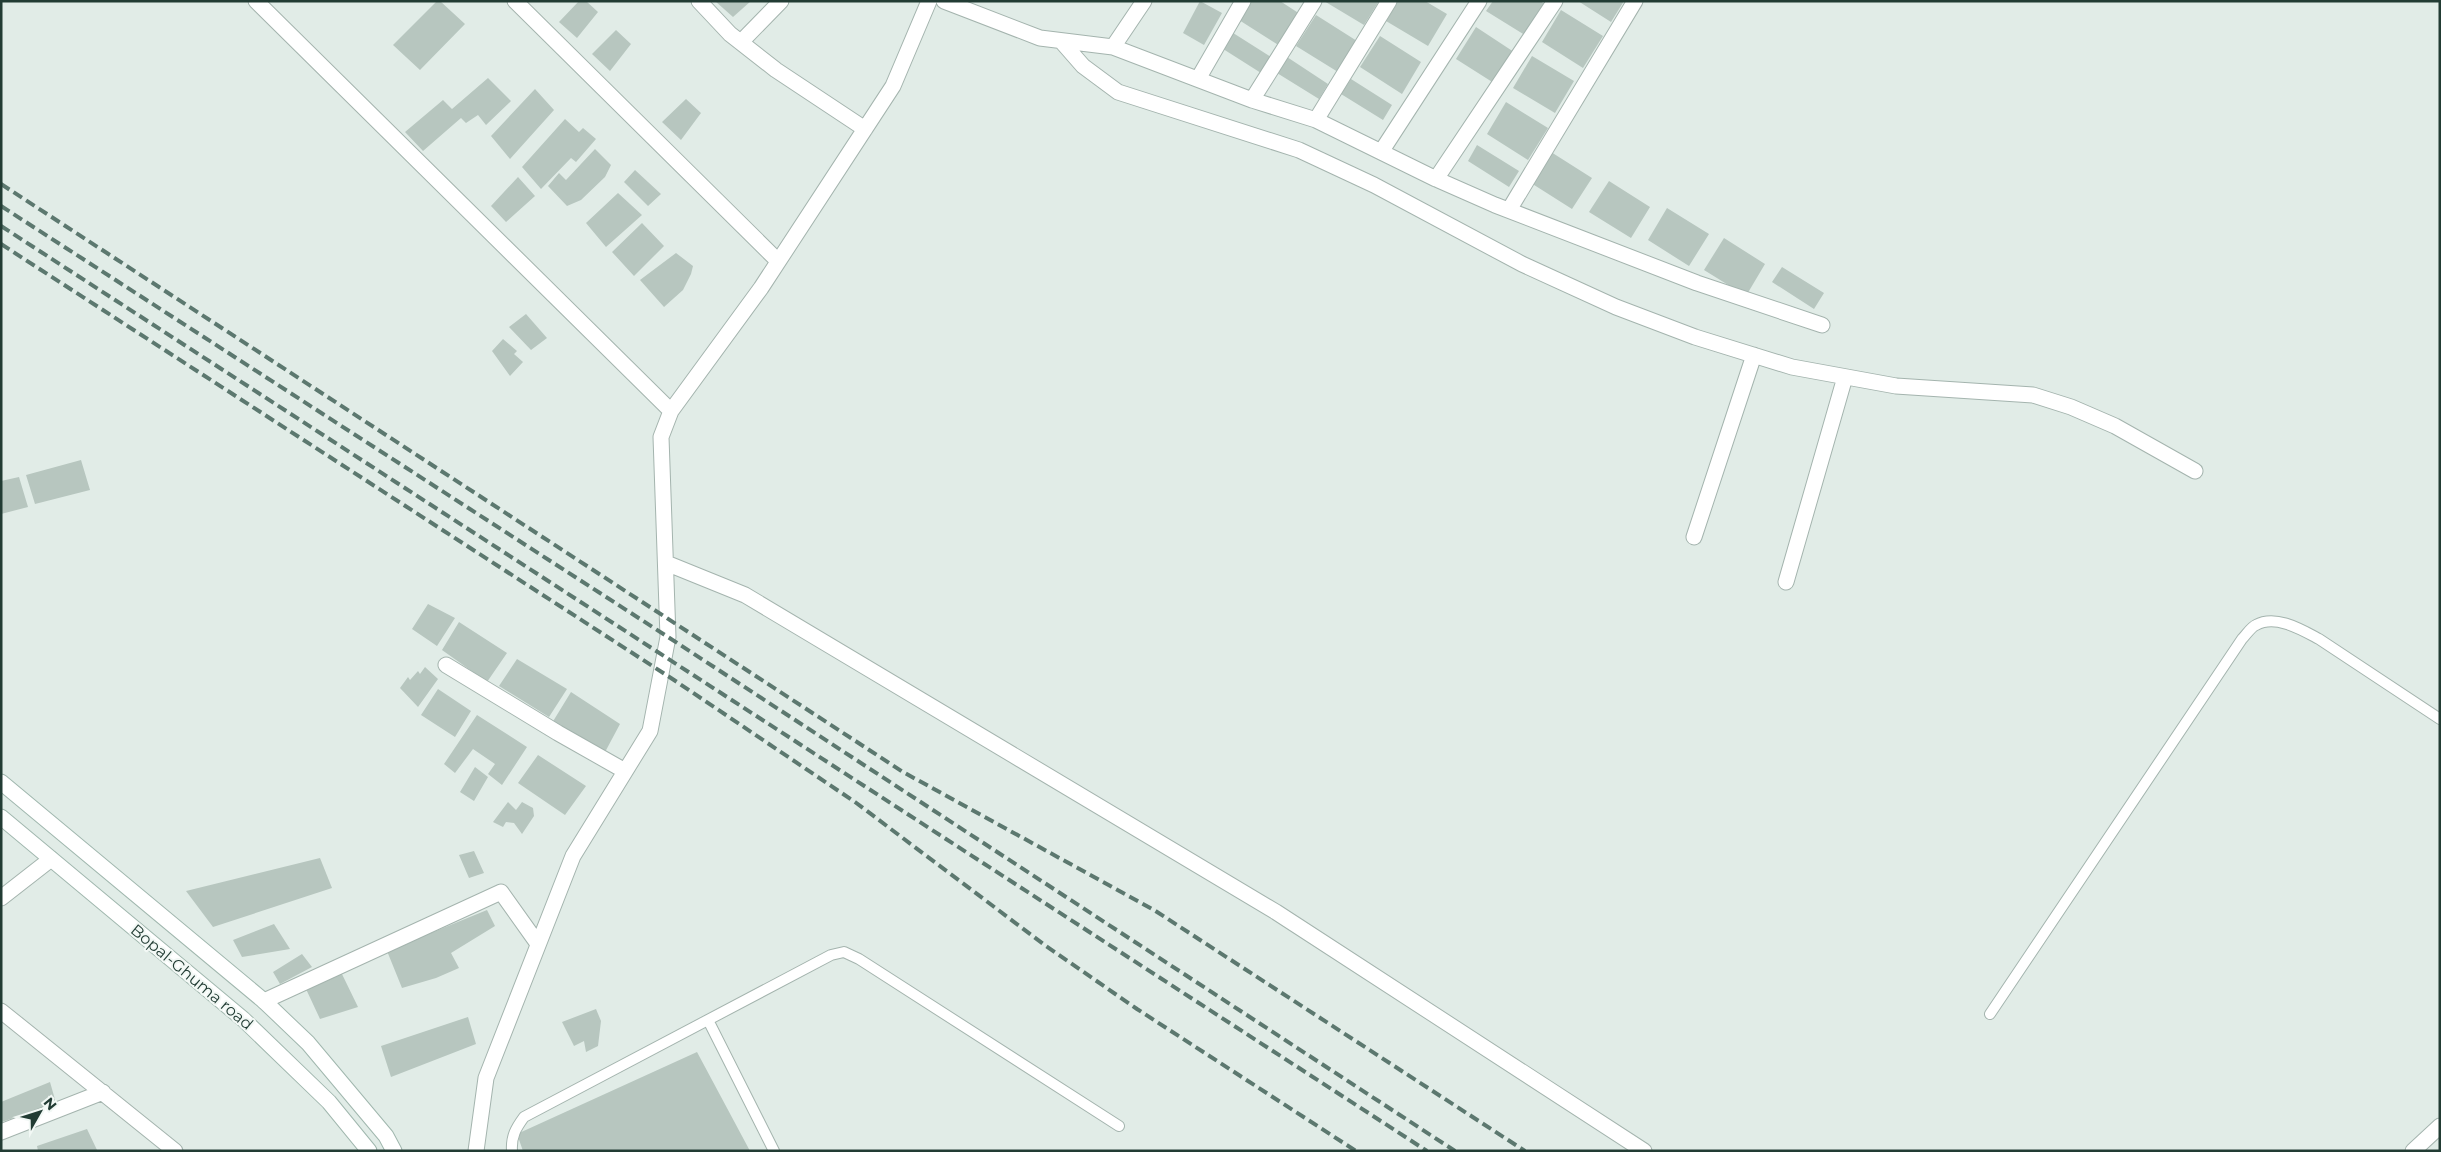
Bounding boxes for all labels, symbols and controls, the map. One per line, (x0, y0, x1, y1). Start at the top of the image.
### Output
street label: Bopal-Ghuma road (127, 920, 257, 1034)
north arrow (15, 1087, 65, 1137)
text: N (40, 1094, 61, 1114)

